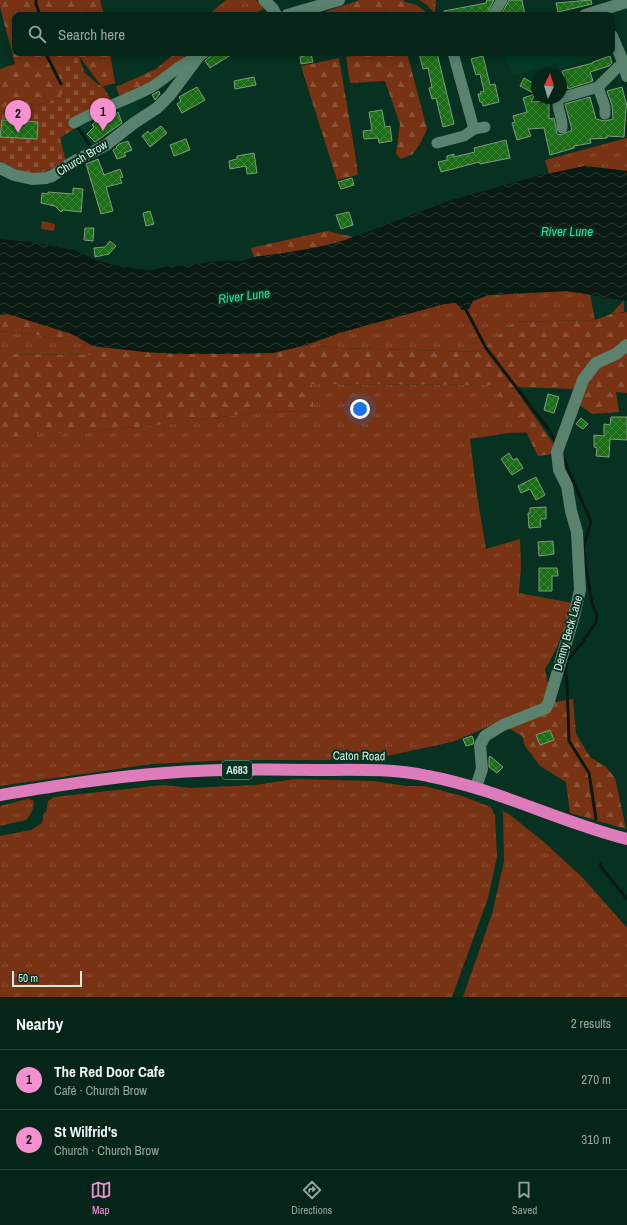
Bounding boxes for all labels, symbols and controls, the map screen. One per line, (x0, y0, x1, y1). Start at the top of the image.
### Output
search box (12, 12, 615, 56)
icon: search (26, 23, 48, 45)
text: Search here (58, 24, 125, 45)
north arrow (531, 68, 567, 104)
pin: 1 (90, 98, 116, 131)
pin: 2 (5, 100, 31, 133)
street label: Church Brow (54, 136, 111, 180)
water label: River Lune (541, 223, 593, 240)
water label: River Lune (217, 284, 271, 308)
your location (350, 399, 370, 419)
street label: Denny Beck Lane (550, 593, 586, 673)
street label: Caton Road (333, 748, 385, 764)
road number: A683 (222, 761, 252, 779)
scale bar (12, 969, 82, 988)
text: 50 m (18, 971, 38, 985)
text: Nearby (16, 1012, 63, 1035)
text: 2 results (571, 1015, 611, 1032)
text: The Red Door Cafe (54, 1061, 165, 1082)
text: 1 (26, 1071, 32, 1088)
text: 270 m (581, 1071, 611, 1088)
text: Café · Church Brow (54, 1082, 147, 1099)
text: St Wilfrid's (54, 1121, 118, 1142)
text: 2 (26, 1131, 32, 1148)
text: 310 m (581, 1131, 611, 1148)
text: Church · Church Brow (54, 1142, 159, 1159)
tab: Map (90, 1179, 112, 1217)
tab: Directions (291, 1179, 332, 1217)
tab: Saved (512, 1179, 537, 1217)

